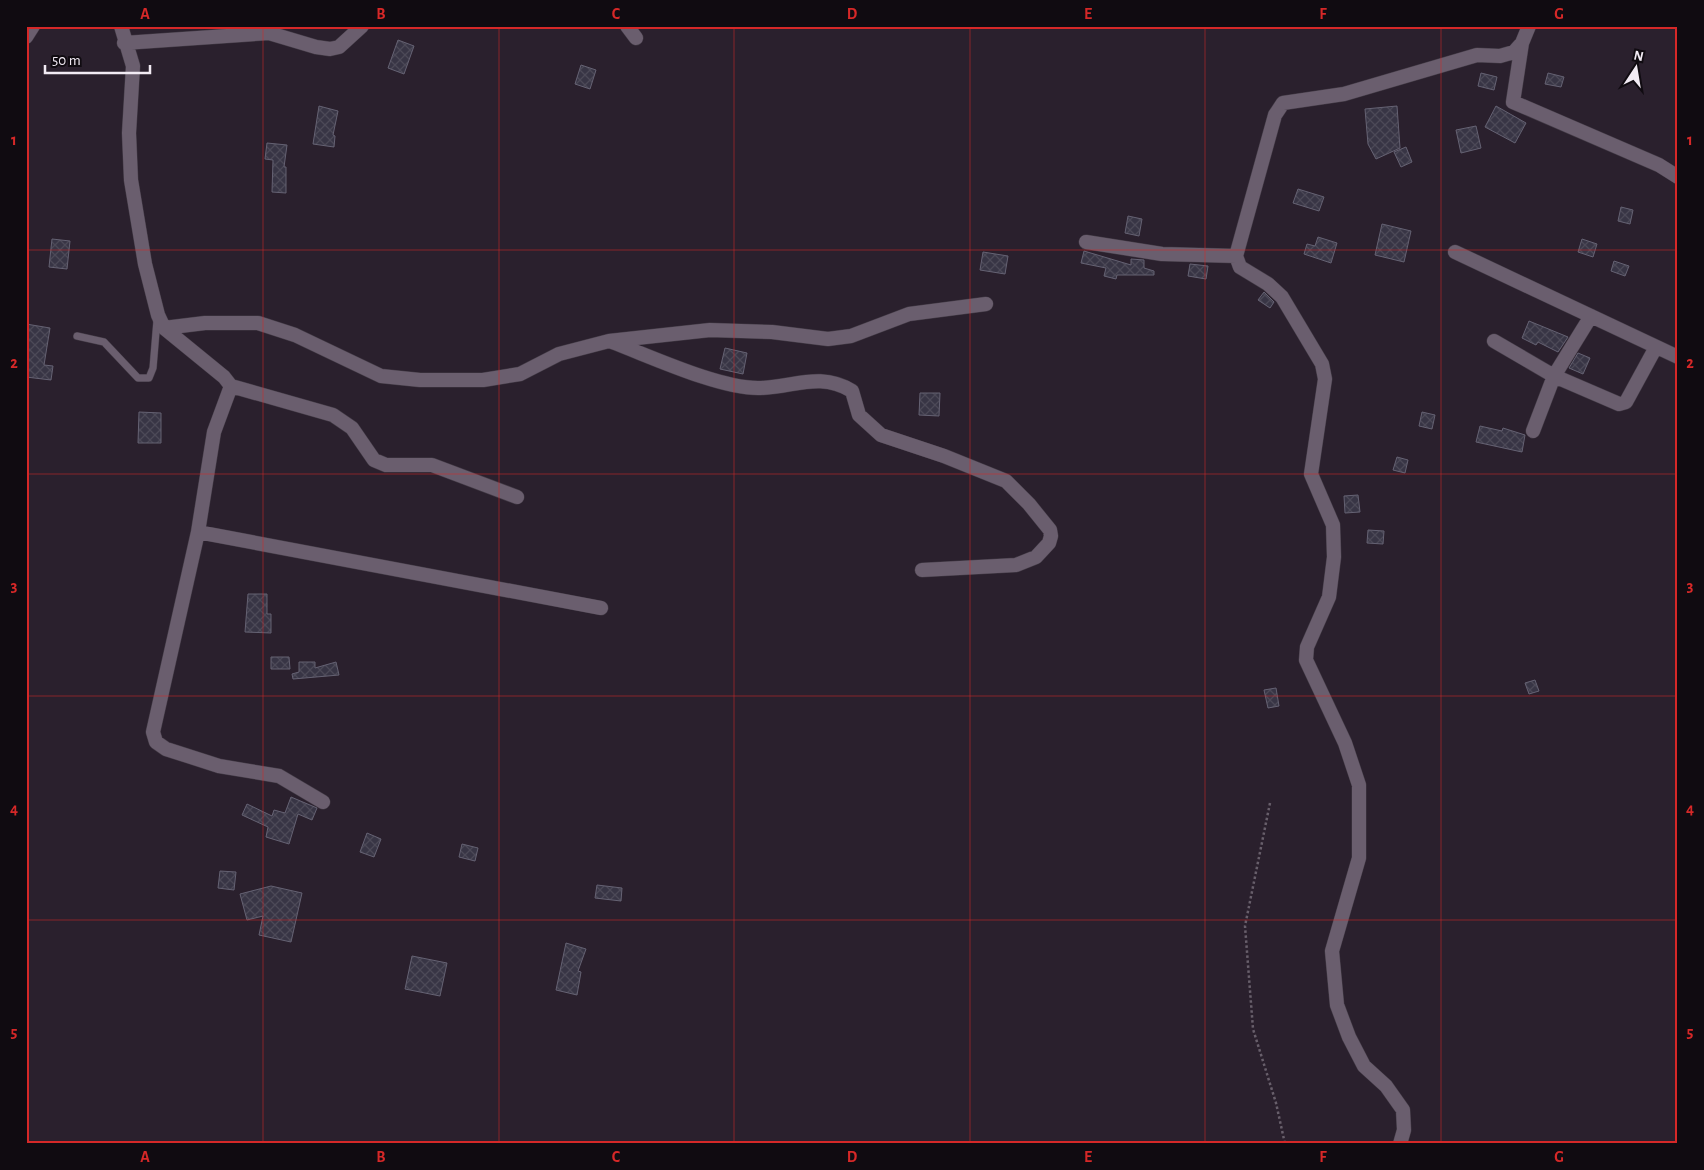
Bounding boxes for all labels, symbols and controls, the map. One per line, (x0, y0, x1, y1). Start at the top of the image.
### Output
text: A (140, 6, 150, 22)
text: B (376, 6, 386, 22)
text: C (612, 6, 621, 22)
text: D (847, 6, 858, 22)
text: E (1084, 6, 1092, 22)
text: F (1319, 6, 1327, 22)
text: G (1554, 6, 1564, 22)
scale bar (45, 42, 150, 74)
north arrow (1612, 42, 1662, 92)
text: N (1632, 48, 1645, 64)
text: 50 m (52, 53, 81, 68)
text: 1 (11, 132, 17, 148)
text: 1 (1687, 132, 1693, 148)
text: 2 (10, 355, 18, 371)
text: 2 (1686, 355, 1694, 371)
text: 3 (11, 578, 18, 594)
text: 3 (1687, 578, 1694, 594)
text: 4 (10, 801, 18, 817)
text: 4 (1686, 801, 1694, 817)
text: 5 (11, 1024, 18, 1040)
text: 5 (1687, 1024, 1694, 1040)
text: A (140, 1149, 150, 1165)
text: B (376, 1149, 386, 1165)
text: C (612, 1149, 621, 1165)
text: D (847, 1149, 858, 1165)
text: E (1084, 1149, 1092, 1165)
text: F (1319, 1149, 1327, 1165)
text: G (1554, 1149, 1564, 1165)

